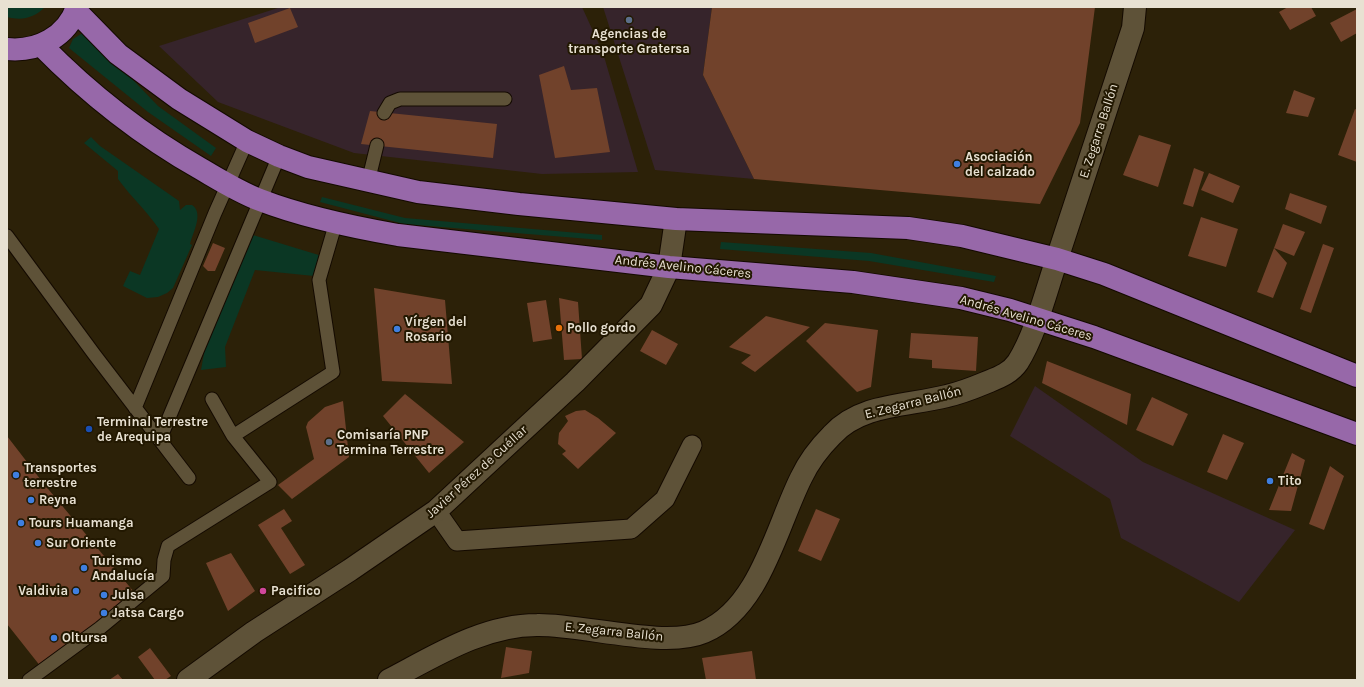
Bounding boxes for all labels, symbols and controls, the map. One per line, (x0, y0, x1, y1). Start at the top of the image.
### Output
marker: Agencias de transporte Gratersa (624, 15, 634, 25)
place label: Agencias de transporte Gratersa (568, 26, 690, 57)
street label: E. Zegarra Ballón (1076, 82, 1122, 180)
place label: Asociación del calzado (965, 149, 1035, 180)
marker: Asociación del calzado (952, 159, 962, 169)
street label: Andrés Avelino Cáceres (614, 252, 752, 282)
street label: Andrés Avelino Cáceres (958, 292, 1094, 344)
place label: Vírgen del Rosario (405, 314, 467, 345)
place label: Pollo gordo (567, 320, 636, 336)
marker: Pollo gordo (554, 323, 564, 333)
marker: Vírgen del Rosario (392, 324, 402, 334)
street label: E. Zegarra Ballón (863, 383, 963, 423)
place label: Terminal Terrestre de Arequipa (97, 414, 208, 445)
street label: Javier Pérez de Cuéllar (423, 422, 531, 522)
marker: Terminal Terrestre de Arequipa (84, 424, 94, 434)
place label: Comisaría PNP Termina Terrestre (337, 427, 444, 458)
marker: Comisaría PNP Termina Terrestre (324, 437, 334, 447)
place label: Transportes terrestre (24, 460, 97, 491)
marker: Transportes terrestre (11, 470, 21, 480)
place label: Tito (1278, 473, 1302, 489)
marker: Tito (1265, 476, 1275, 486)
place label: Reyna (39, 492, 77, 508)
marker: Reyna (26, 495, 36, 505)
place label: Tours Huamanga (29, 515, 134, 531)
marker: Tours Huamanga (16, 518, 26, 528)
place label: Sur Oriente (46, 535, 116, 551)
marker: Sur Oriente (33, 538, 43, 548)
place label: Turismo Andalucía (92, 553, 155, 584)
marker: Turismo Andalucía (79, 563, 89, 573)
place label: Valdivia (18, 583, 68, 599)
place label: Pacifico (271, 583, 321, 599)
marker: Valdivia (71, 586, 81, 596)
marker: Pacifico (258, 586, 268, 596)
place label: Julsa (112, 587, 144, 603)
marker: Julsa (99, 590, 109, 600)
place label: Jatsa Cargo (112, 605, 184, 621)
marker: Jatsa Cargo (99, 608, 109, 618)
street label: E. Zegarra Ballón (564, 619, 664, 645)
place label: Oltursa (62, 630, 108, 646)
marker: Oltursa (49, 633, 59, 643)

